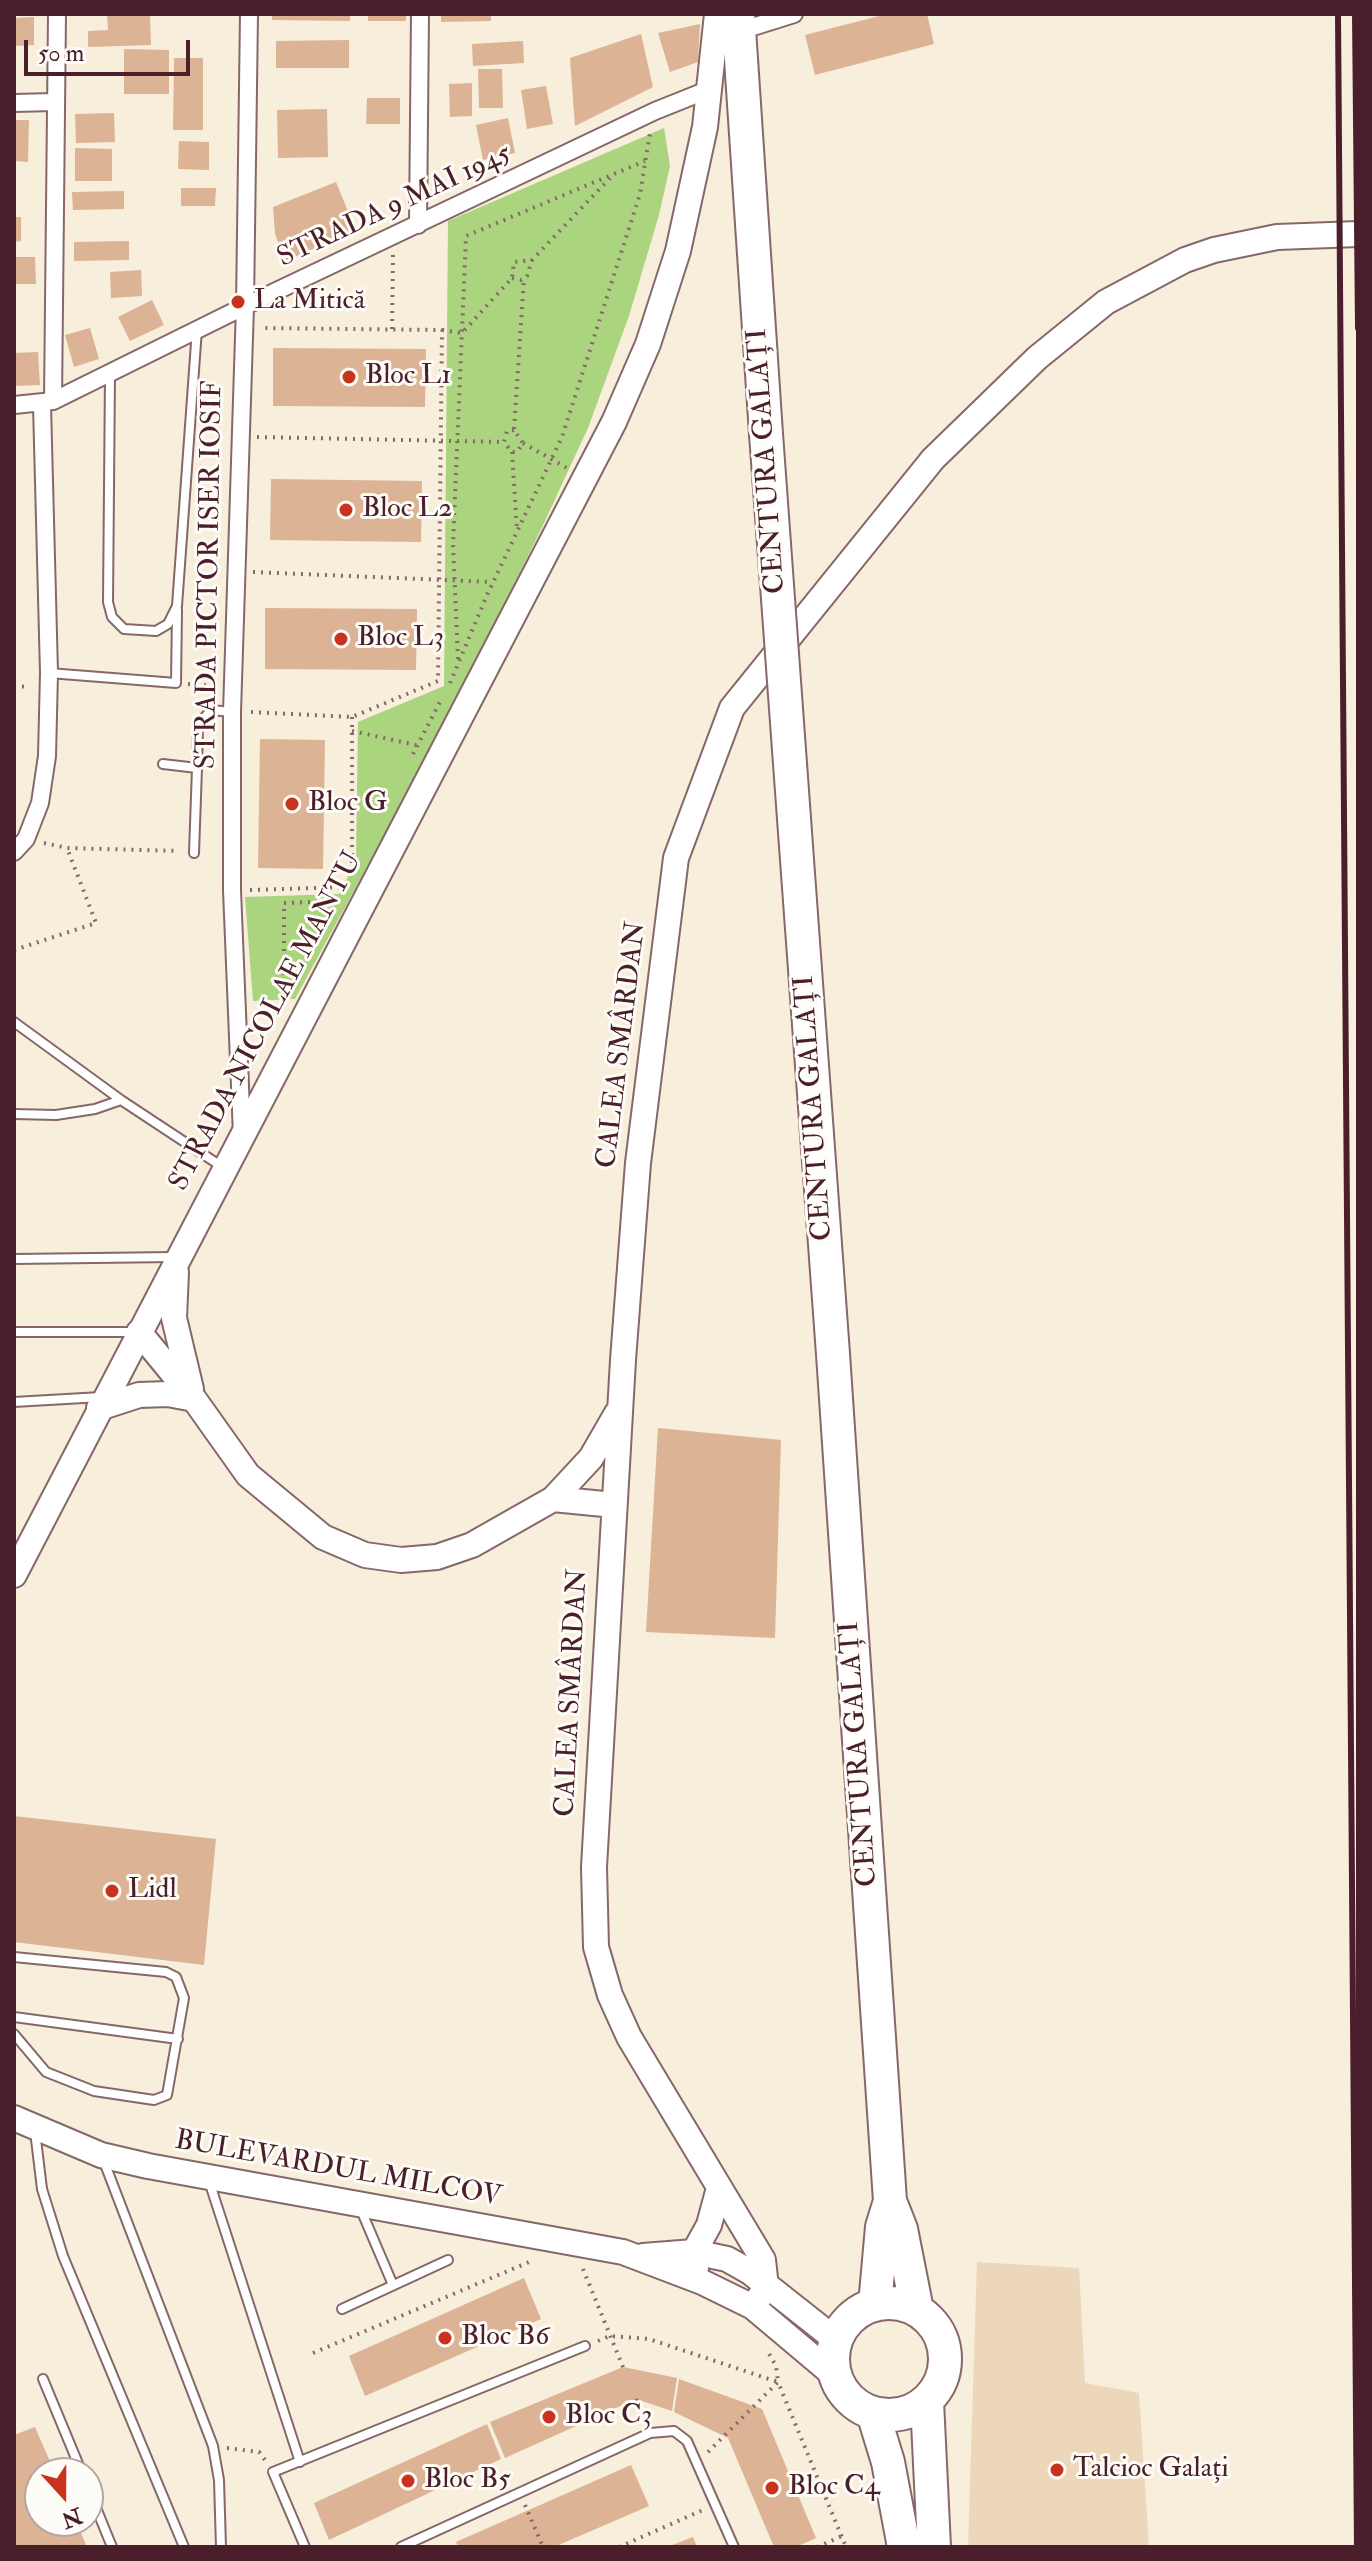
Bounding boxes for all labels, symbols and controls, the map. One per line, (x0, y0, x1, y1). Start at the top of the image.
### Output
scale bar (28, 24, 194, 74)
text: 50 m (38, 38, 84, 69)
street label: STRADA 9 MAI 1945 (273, 138, 517, 276)
place label: La Mitică (254, 285, 365, 319)
marker: La Mitică (229, 293, 247, 311)
street label: CENTURA GALAȚI (742, 327, 794, 595)
place label: Bloc L1 (365, 360, 451, 394)
marker: Bloc L1 (340, 368, 358, 386)
street label: STRADA PICTOR ISER IOSIF (191, 380, 231, 770)
place label: Bloc L2 (362, 493, 452, 527)
marker: Bloc L2 (337, 501, 355, 519)
place label: Bloc L3 (357, 622, 444, 656)
marker: Bloc L3 (332, 630, 350, 648)
place label: Bloc G (308, 787, 387, 821)
marker: Bloc G (283, 795, 301, 813)
street label: STRADA NICOLAE MANTU (163, 847, 371, 1197)
street label: CALEA SMÂRDAN (591, 920, 655, 1170)
street label: CENTURA GALAȚI (789, 974, 841, 1242)
street label: CALEA SMÂRDAN (550, 1568, 596, 1818)
street label: CENTURA GALAȚI (834, 1620, 886, 1888)
place label: Lidl (128, 1874, 177, 1908)
marker: Lidl (103, 1882, 121, 1900)
street label: BULEVARDUL MILCOV (172, 2125, 504, 2215)
place label: Bloc B6 (461, 2321, 549, 2355)
marker: Bloc B6 (436, 2329, 454, 2347)
place label: Bloc C3 (565, 2400, 652, 2434)
marker: Bloc C3 (540, 2408, 558, 2426)
place label: Talcioc Galați (1073, 2453, 1229, 2487)
north arrow (24, 2457, 104, 2537)
marker: Talcioc Galați (1048, 2461, 1066, 2479)
place label: Bloc B5 (424, 2464, 511, 2498)
place label: Bloc C4 (788, 2471, 880, 2505)
marker: Bloc B5 (399, 2472, 417, 2490)
marker: Bloc C4 (763, 2479, 781, 2497)
text: N (58, 2501, 86, 2534)

